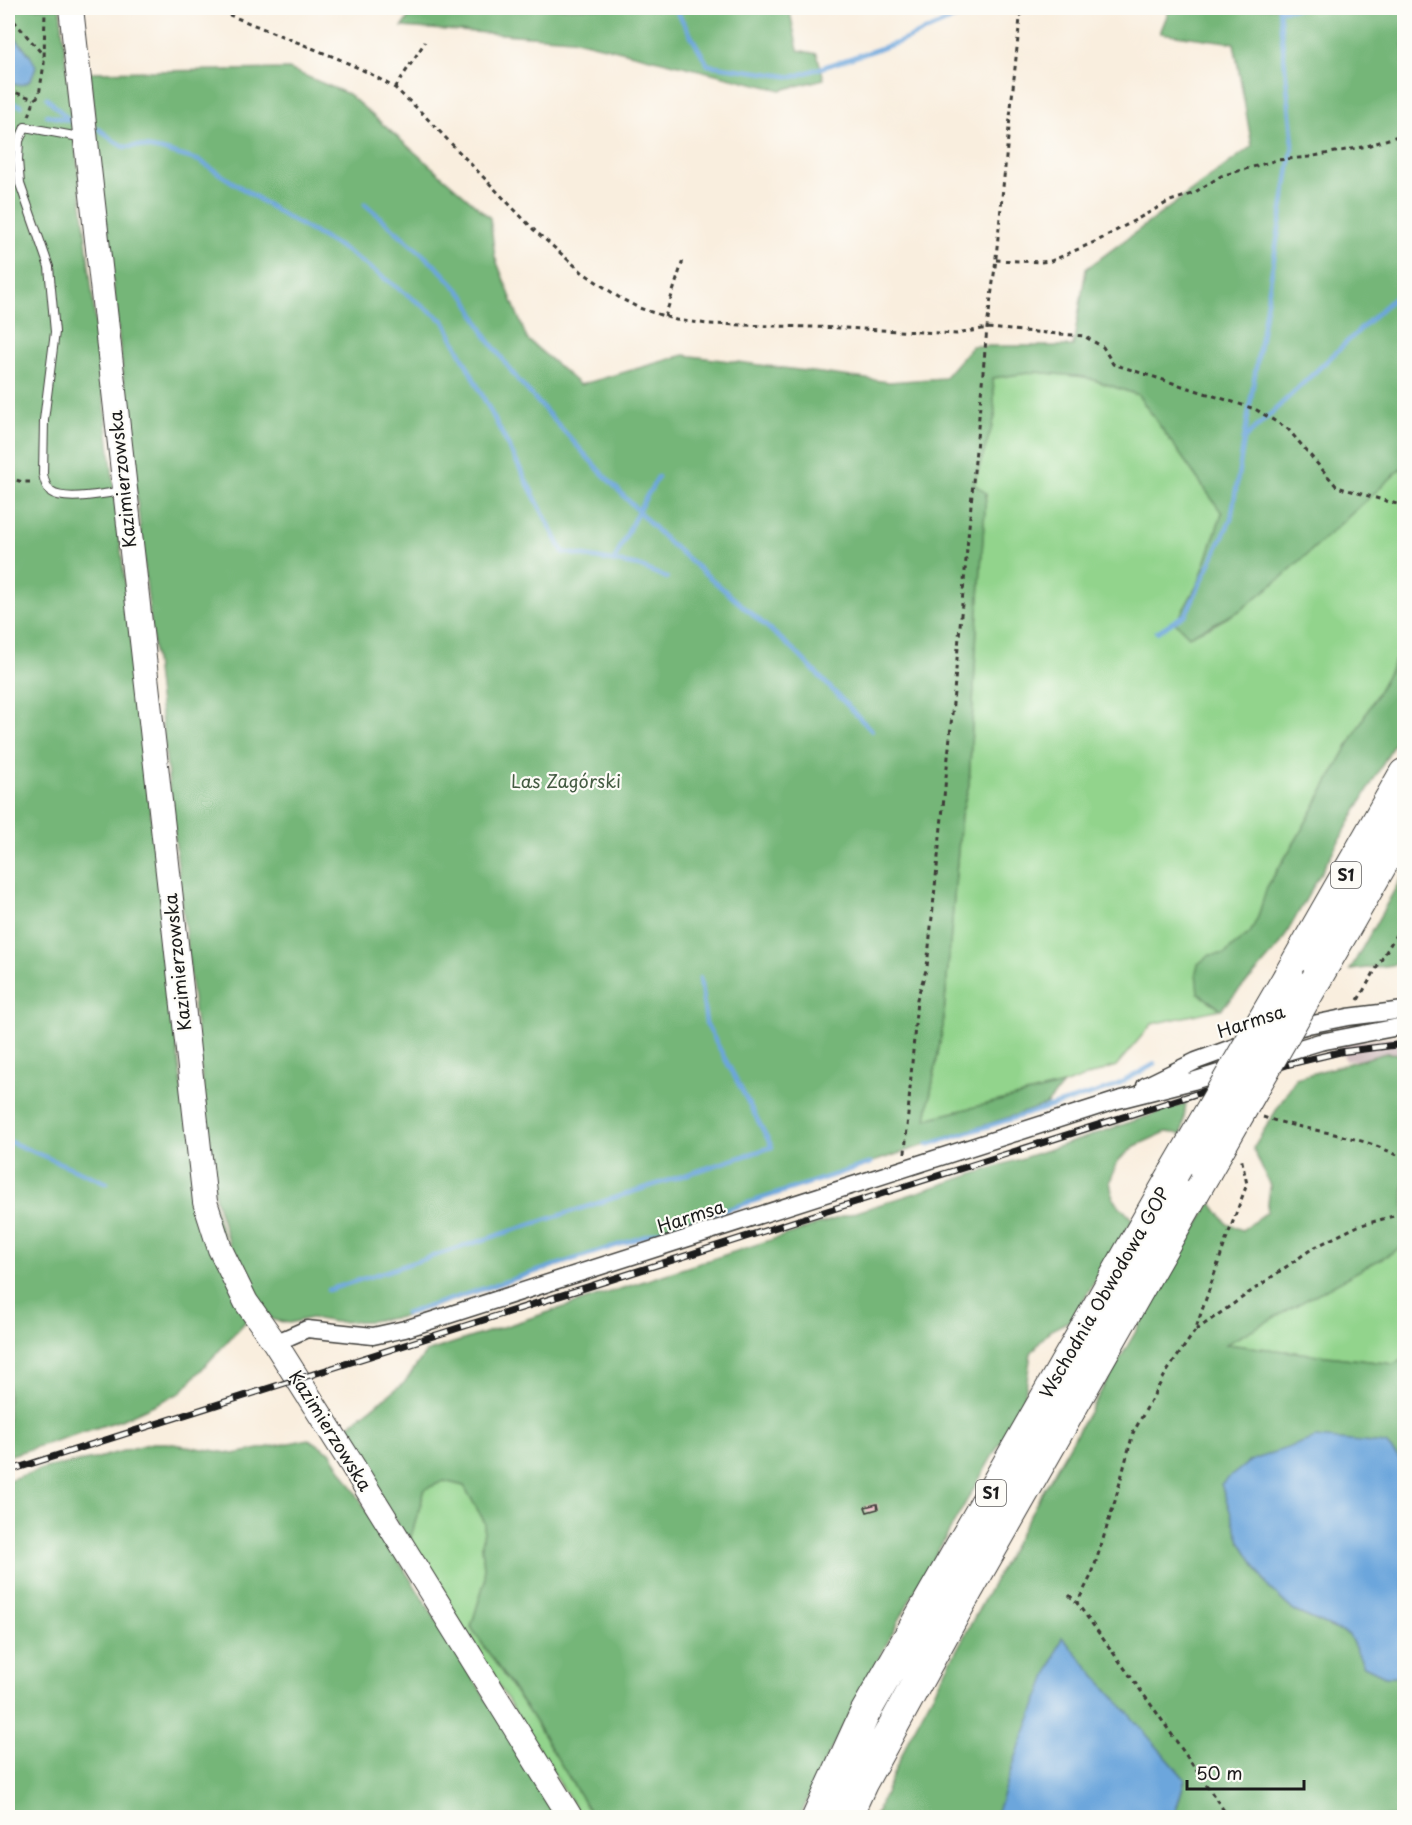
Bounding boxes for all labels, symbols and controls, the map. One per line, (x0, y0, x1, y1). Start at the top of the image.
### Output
street label: Kazimierzowska (101, 408, 142, 549)
park label: Las Zagórski (511, 767, 621, 794)
road number: S1 (1331, 862, 1361, 888)
street label: Kazimierzowska (156, 891, 197, 1032)
street label: Harmsa (1213, 997, 1289, 1044)
street label: Wschodnia Obwodowa GOP (1032, 1181, 1175, 1403)
street label: Harmsa (653, 1192, 729, 1239)
street label: Kazimierzowska (283, 1365, 380, 1497)
road number: S1 (976, 1480, 1006, 1506)
scale bar (1187, 1753, 1304, 1791)
text: 50 m (1196, 1759, 1243, 1786)

